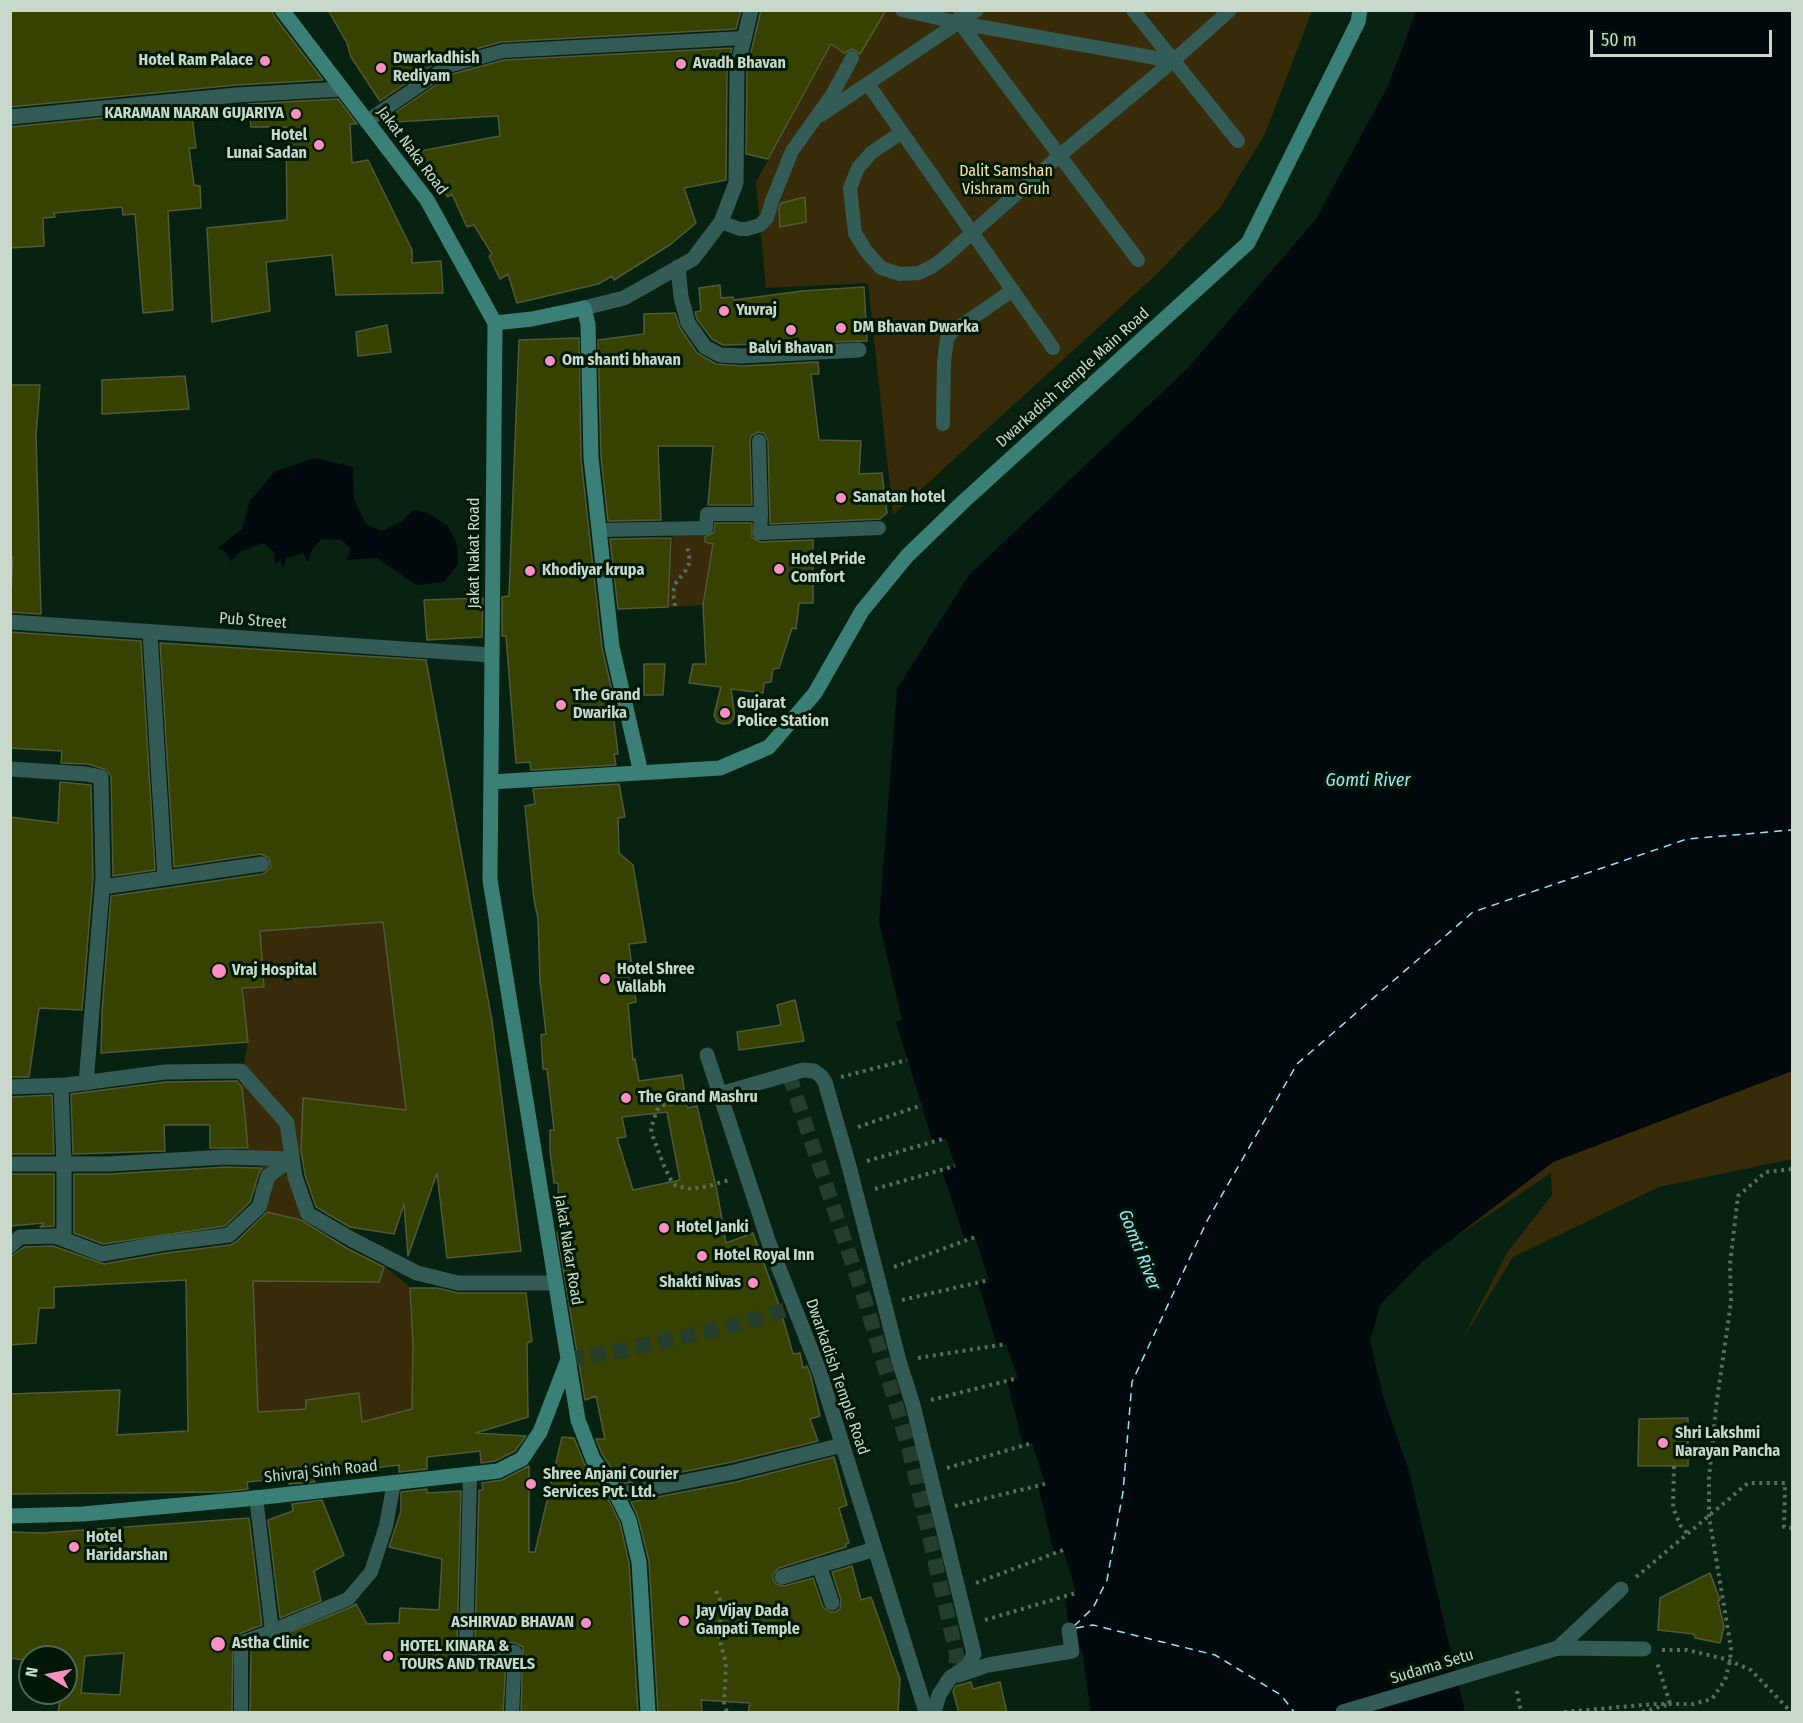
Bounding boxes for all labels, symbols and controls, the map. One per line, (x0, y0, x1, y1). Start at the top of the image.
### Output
scale bar (1593, 18, 1774, 56)
text: 50 m (1601, 29, 1637, 51)
place label: Dwarkadhish Rediyam (393, 49, 480, 87)
place label: Hotel Ram Palace (139, 51, 253, 71)
marker: Hotel Ram Palace (258, 54, 272, 68)
place label: Avadh Bhavan (693, 54, 786, 74)
marker: Avadh Bhavan (674, 57, 688, 71)
marker: Dwarkadhish Rediyam (374, 61, 388, 75)
street label: Jakat Naka Road (372, 103, 452, 199)
place label: KARAMAN NARAN GUJARIYA (105, 104, 284, 124)
marker: KARAMAN NARAN GUJARIYA (289, 107, 303, 121)
place label: Hotel Lunai Sadan (226, 126, 307, 164)
marker: Hotel Lunai Sadan (312, 138, 326, 152)
park label: Dalit Samshan Vishram Gruh (959, 162, 1053, 200)
place label: Yuvraj (736, 301, 777, 321)
marker: Yuvraj (717, 304, 731, 318)
street label: Dwarkadish Temple Main Road (993, 304, 1153, 452)
place label: DM Bhavan Dwarka (853, 318, 979, 338)
marker: DM Bhavan Dwarka (834, 321, 848, 335)
marker: Balvi Bhavan (784, 323, 798, 337)
place label: Balvi Bhavan (749, 339, 833, 359)
place label: Om shanti bhavan (562, 351, 681, 371)
marker: Om shanti bhavan (543, 354, 557, 368)
place label: Sanatan hotel (853, 488, 945, 508)
marker: Sanatan hotel (834, 491, 848, 505)
street label: Jakat Nakat Road (465, 497, 485, 609)
place label: Hotel Pride Comfort (791, 550, 866, 588)
place label: Khodiyar krupa (542, 561, 644, 581)
marker: Hotel Pride Comfort (772, 562, 786, 576)
marker: Khodiyar krupa (523, 564, 537, 578)
street label: Pub Street (218, 609, 288, 633)
place label: The Grand Dwarika (573, 686, 641, 724)
place label: Gujarat Police Station (737, 694, 829, 732)
marker: The Grand Dwarika (554, 698, 568, 712)
marker: Gujarat Police Station (718, 706, 732, 720)
water label: Gomti River (1326, 770, 1410, 792)
place label: Hotel Shree Vallabh (617, 960, 695, 998)
place label: Vraj Hospital (232, 961, 317, 981)
marker: Vraj Hospital (210, 962, 228, 980)
marker: Hotel Shree Vallabh (598, 972, 612, 986)
place label: The Grand Mashru (638, 1088, 758, 1108)
marker: The Grand Mashru (619, 1091, 633, 1105)
street label: Jakat Nakar Road (550, 1193, 586, 1307)
water label: Gomti River (1113, 1207, 1165, 1293)
place label: Hotel Janki (676, 1218, 749, 1238)
marker: Hotel Janki (657, 1221, 671, 1235)
place label: Hotel Royal Inn (714, 1246, 814, 1266)
marker: Hotel Royal Inn (695, 1249, 709, 1263)
place label: Shakti Nivas (659, 1273, 741, 1293)
marker: Shakti Nivas (746, 1276, 760, 1290)
street label: Dwarkadish Temple Road (801, 1296, 873, 1458)
place label: Shri Lakshmi Narayan Pancha (1675, 1424, 1780, 1462)
marker: Shri Lakshmi Narayan Pancha (1656, 1436, 1670, 1450)
street label: Shivraj Sinh Road (263, 1457, 379, 1487)
place label: Shree Anjani Courier Services Pvt. Ltd. (543, 1465, 679, 1503)
marker: Shree Anjani Courier Services Pvt. Ltd. (524, 1477, 538, 1491)
place label: Hotel Haridarshan (86, 1528, 168, 1566)
marker: Hotel Haridarshan (67, 1540, 81, 1554)
place label: Jay Vijay Dada Ganpati Temple (696, 1602, 800, 1640)
place label: ASHIRVAD BHAVAN (451, 1613, 574, 1633)
marker: Jay Vijay Dada Ganpati Temple (677, 1614, 691, 1628)
marker: ASHIRVAD BHAVAN (579, 1616, 593, 1630)
place label: Astha Clinic (232, 1634, 309, 1654)
marker: Astha Clinic (209, 1635, 227, 1653)
place label: HOTEL KINARA & TOURS AND TRAVELS (400, 1637, 535, 1675)
north arrow (18, 1645, 78, 1705)
street label: Sudama Setu (1388, 1645, 1476, 1689)
marker: HOTEL KINARA & TOURS AND TRAVELS (381, 1649, 395, 1663)
text: N (22, 1666, 42, 1679)

